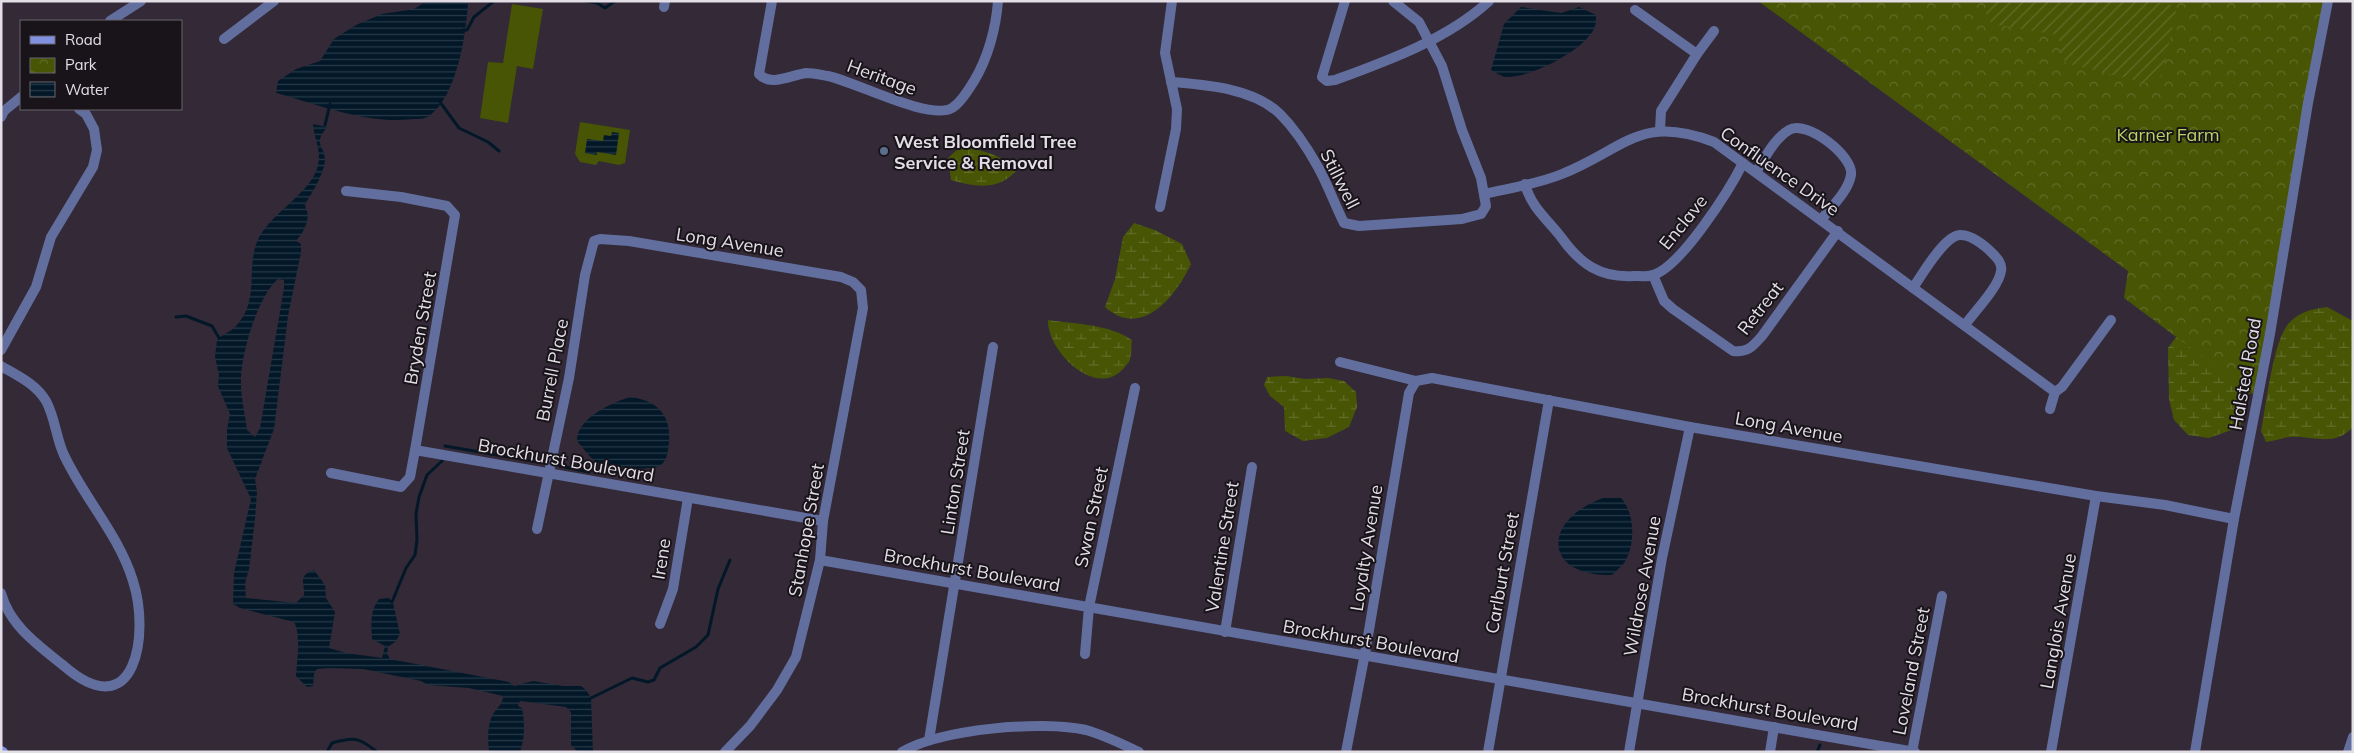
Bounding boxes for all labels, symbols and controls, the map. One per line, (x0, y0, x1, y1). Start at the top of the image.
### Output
legend (20, 20, 182, 110)
text: Road (65, 30, 102, 49)
street label: Heritage (844, 54, 920, 100)
text: Park (65, 55, 97, 74)
text: Water (65, 80, 109, 99)
street label: Confluence Drive (1716, 121, 1844, 221)
park label: Karner Farm (2116, 123, 2220, 146)
place label: West Bloomfield Tree Service & Removal (894, 130, 1077, 174)
marker: West Bloomfield Tree Service & Removal (878, 145, 890, 157)
street label: Stillwell (1315, 145, 1365, 213)
street label: Enclave (1654, 190, 1712, 254)
street label: Long Avenue (674, 222, 786, 262)
street label: Bryden Street (399, 270, 441, 386)
street label: Retreat (1732, 277, 1788, 339)
street label: Halsted Road (2224, 316, 2266, 432)
street label: Burrell Place (531, 317, 573, 423)
street label: Long Avenue (1733, 406, 1845, 448)
street label: Linton Street (935, 428, 975, 536)
street label: Brockhurst Boulevard (476, 433, 656, 487)
street label: Stanhope Street (783, 462, 829, 598)
street label: Swan Street (1069, 465, 1113, 569)
street label: Valentine Street (1200, 480, 1244, 614)
street label: Loyalty Avenue (1345, 483, 1387, 613)
street label: Carlburt Street (1480, 511, 1524, 635)
street label: Wildrose Avenue (1618, 514, 1666, 658)
street label: Irene (646, 537, 676, 581)
street label: Brockhurst Boulevard (882, 543, 1062, 597)
street label: Langlois Avenue (2035, 551, 2081, 691)
street label: Loveland Street (1887, 605, 1935, 737)
street label: Brockhurst Boulevard (1281, 614, 1461, 668)
street label: Brockhurst Boulevard (1680, 682, 1860, 736)

